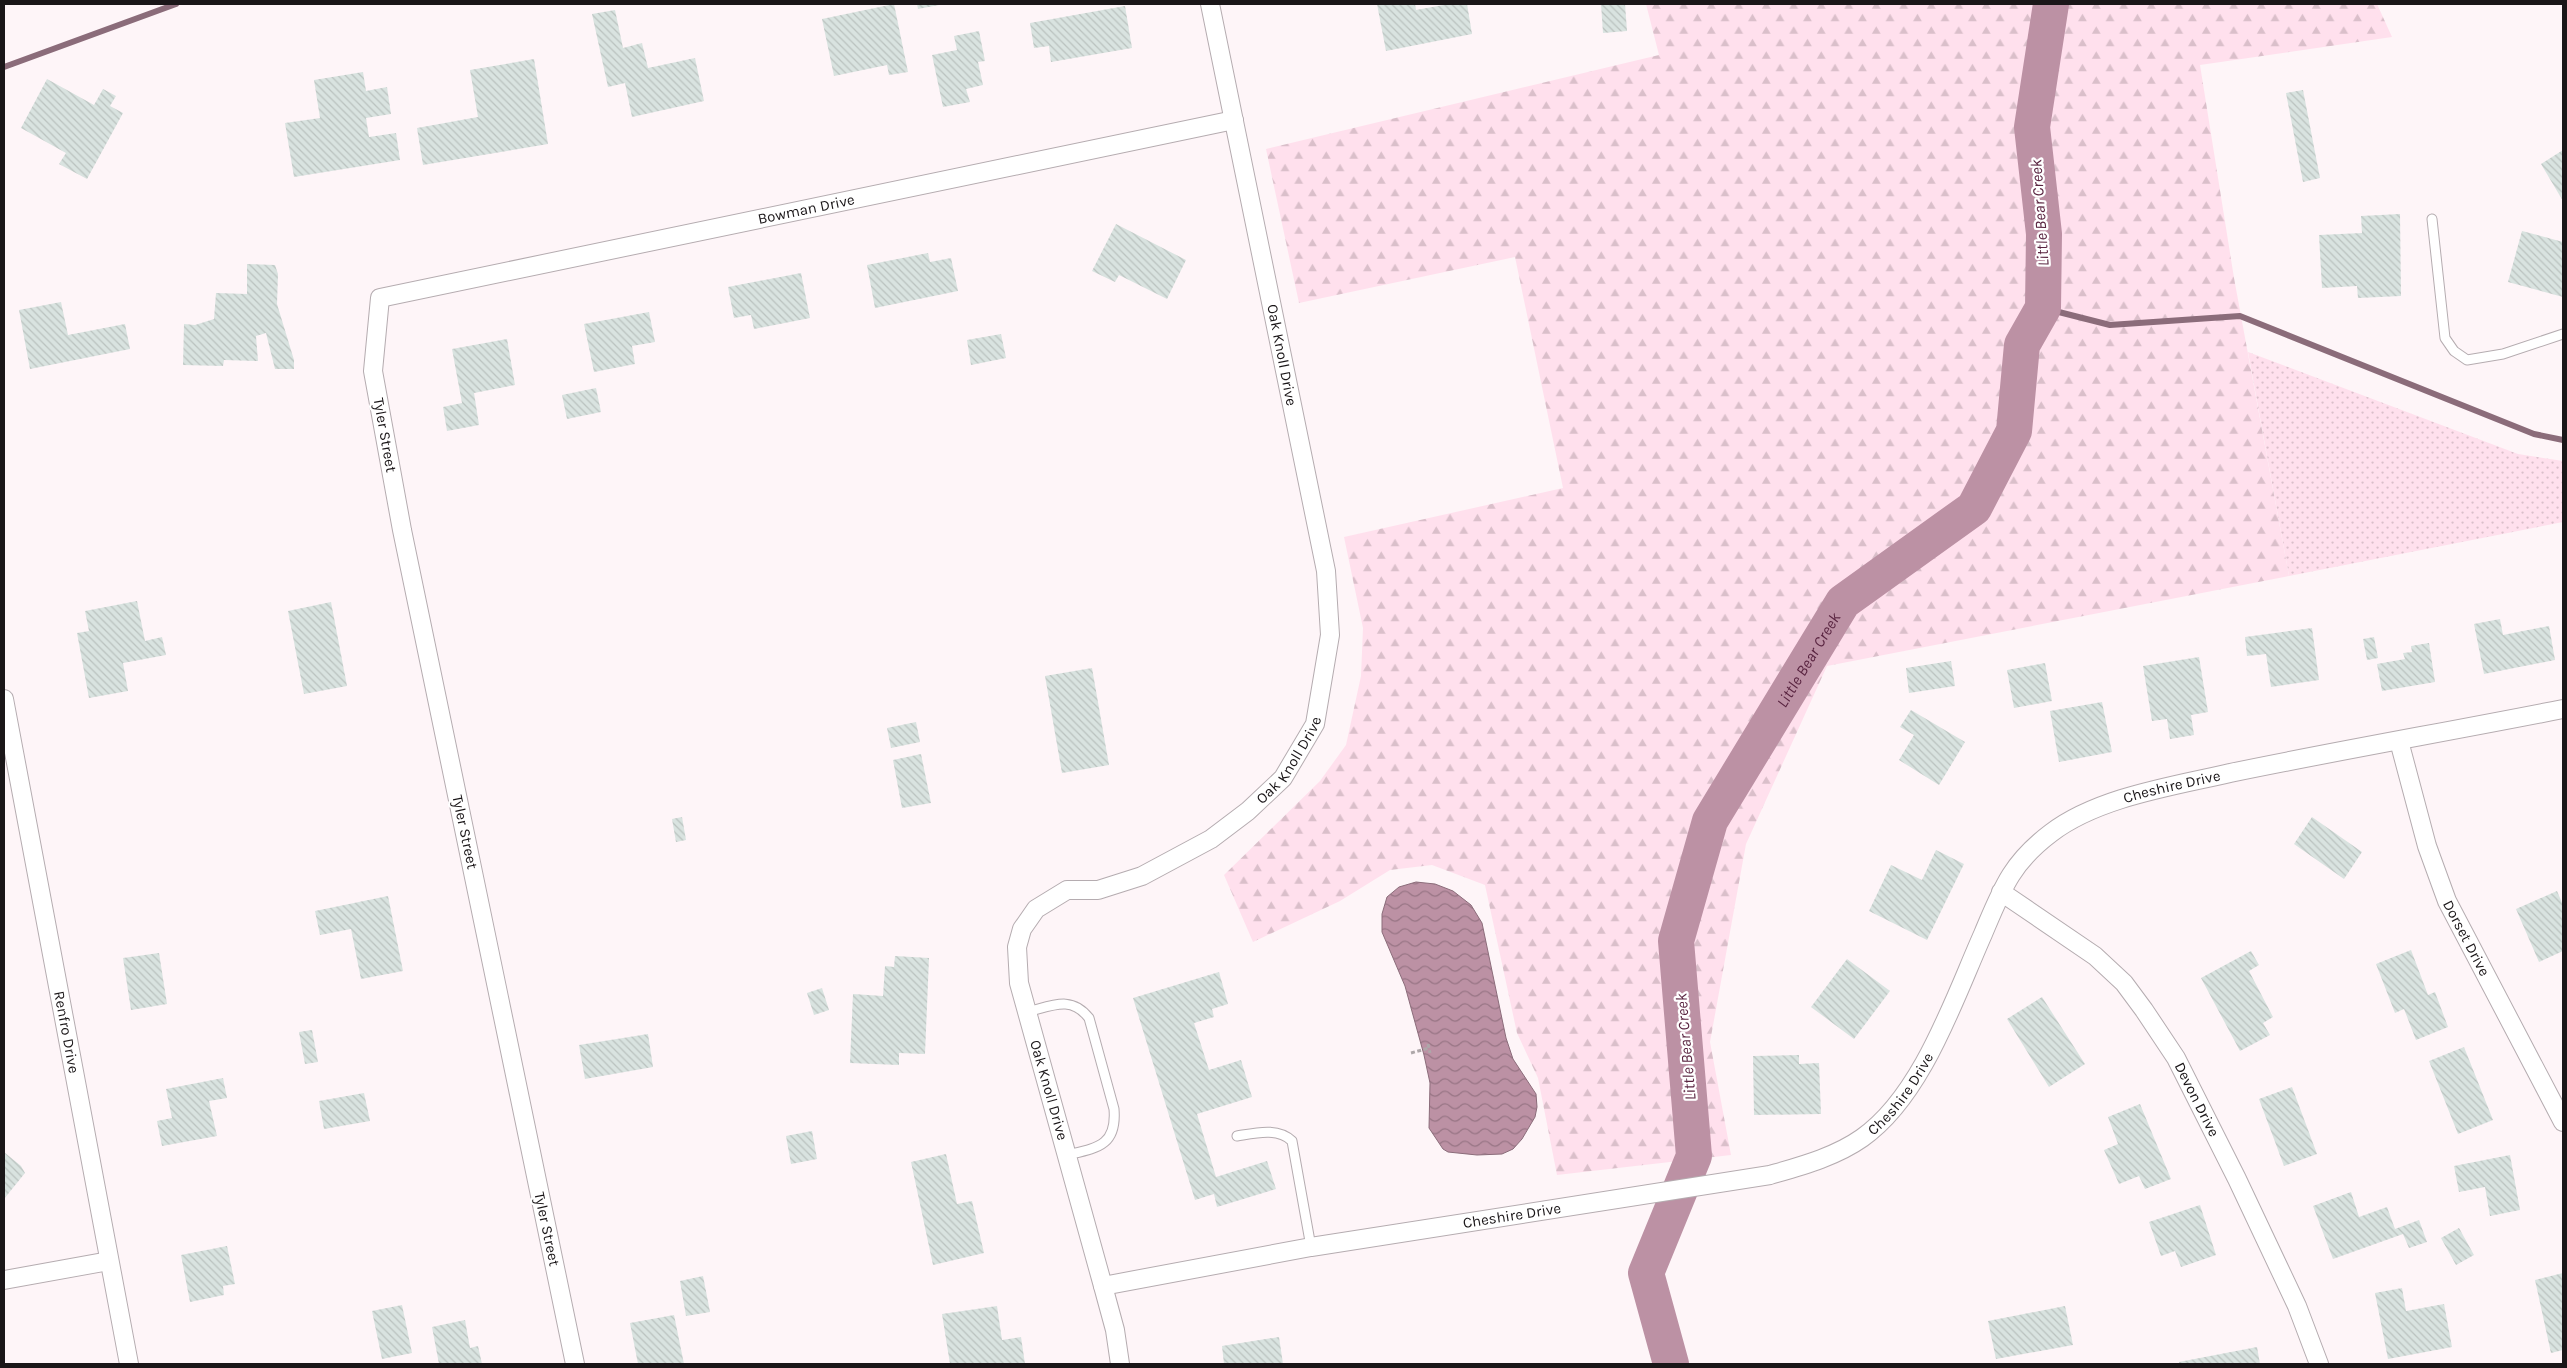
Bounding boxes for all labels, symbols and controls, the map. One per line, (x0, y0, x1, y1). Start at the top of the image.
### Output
water label: Little Bear Creek (2026, 158, 2053, 267)
street label: Bowman Drive (756, 190, 856, 228)
street label: Oak Knoll Drive (1263, 303, 1301, 407)
street label: Tyler Street (370, 396, 400, 474)
water label: Little Bear Creek (1772, 608, 1845, 711)
street label: Oak Knoll Drive (1252, 716, 1325, 808)
street label: Cheshire Drive (2121, 766, 2222, 807)
street label: Tyler Street (448, 793, 482, 871)
street label: Dorset Drive (2439, 897, 2494, 979)
street label: Renfro Drive (50, 990, 83, 1075)
water label: Little Bear Creek (1671, 992, 1700, 1101)
street label: Oak Knoll Drive (1026, 1038, 1072, 1142)
street label: Cheshire Drive (1864, 1050, 1937, 1139)
street label: Devon Drive (2171, 1059, 2223, 1140)
street label: Tyler Street (530, 1190, 564, 1268)
street label: Cheshire Drive (1462, 1199, 1562, 1232)

